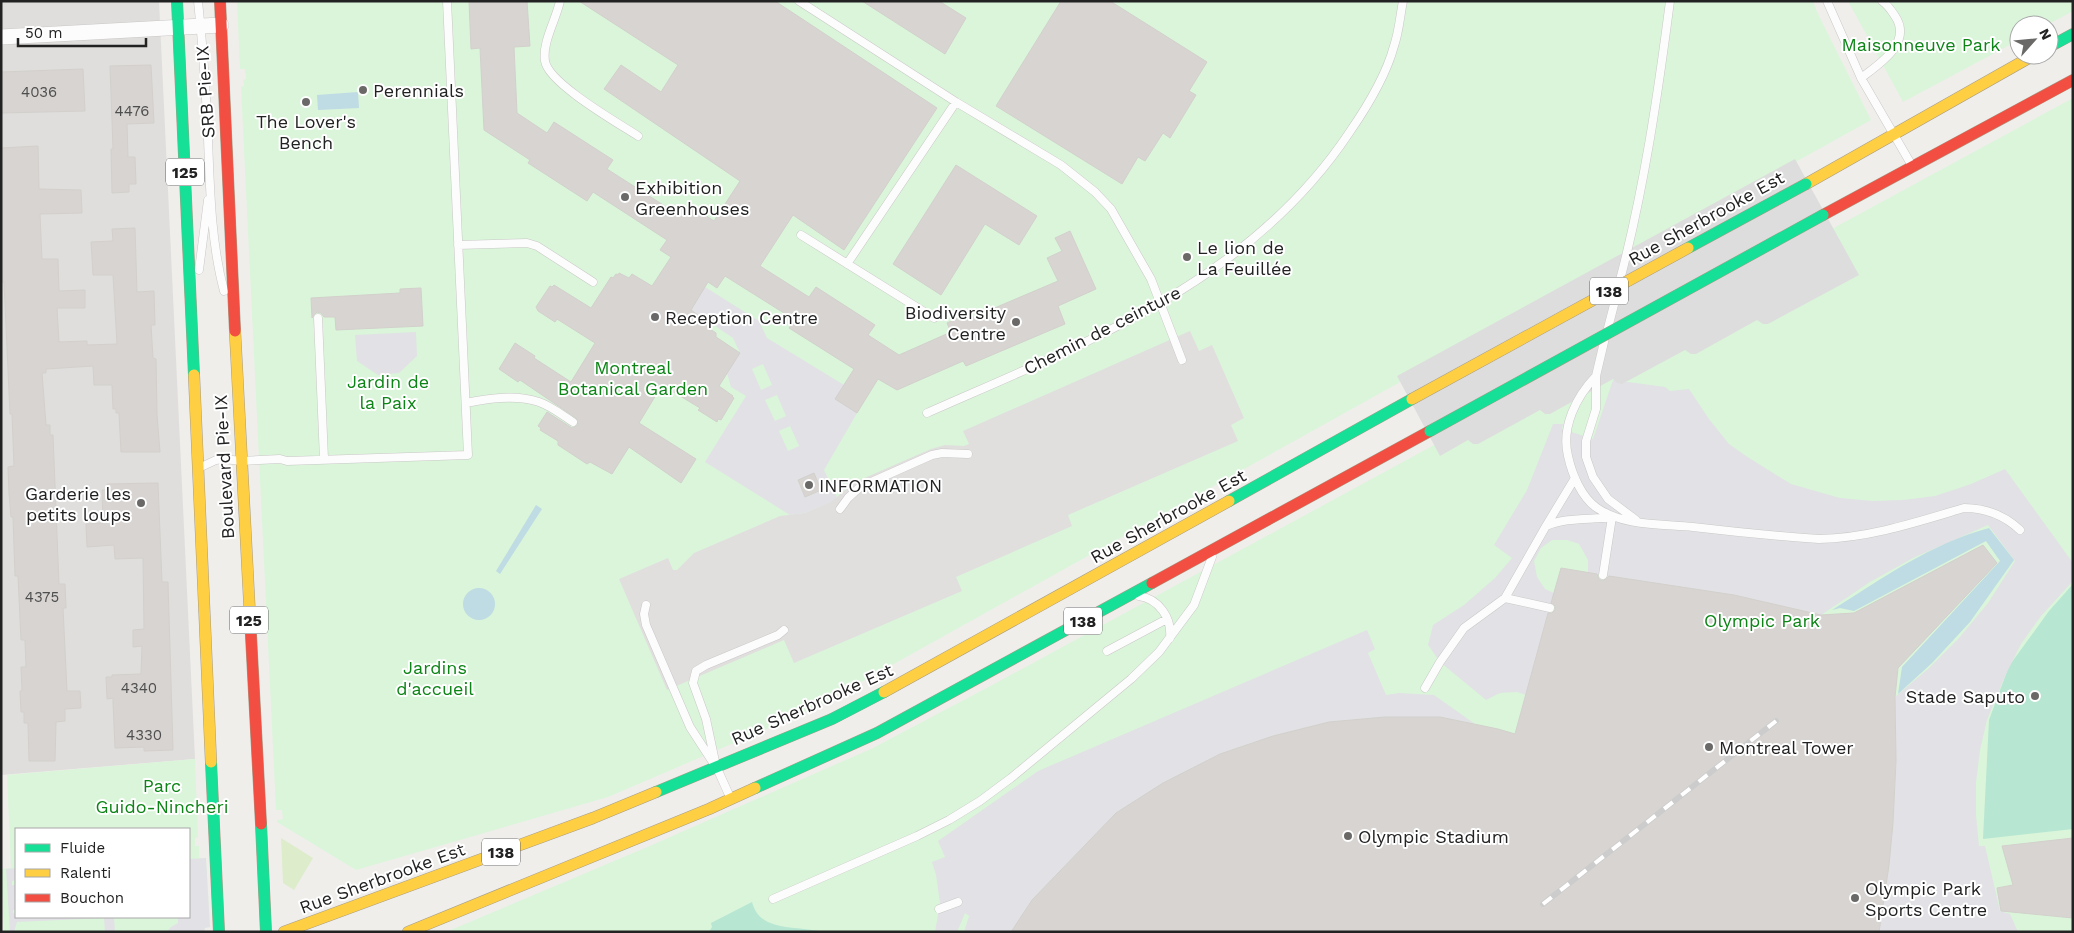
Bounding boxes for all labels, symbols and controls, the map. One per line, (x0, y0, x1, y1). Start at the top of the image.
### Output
scale bar (18, 15, 145, 47)
north arrow (2009, 15, 2059, 65)
text: 50 m (25, 24, 62, 42)
text: N (2036, 26, 2055, 42)
park label: Maisonneuve Park (1842, 34, 2000, 55)
street label: SRB Pie-IX (191, 45, 219, 139)
place label: Perennials (373, 80, 464, 101)
house number: 4036 (21, 83, 57, 101)
marker: Perennials (357, 84, 369, 96)
marker: The Lover's Bench (300, 96, 312, 108)
house number: 4476 (115, 102, 149, 120)
place label: The Lover's Bench (256, 111, 356, 153)
road number: 125 (166, 158, 204, 186)
street label: Rue Sherbrooke Est (1625, 166, 1788, 270)
place label: Exhibition Greenhouses (635, 177, 749, 219)
marker: Exhibition Greenhouses (619, 191, 631, 203)
place label: Le lion de La Feuillée (1197, 237, 1292, 279)
marker: Le lion de La Feuillée (1181, 251, 1193, 263)
road number: 138 (1590, 278, 1628, 304)
street label: Chemin de ceinture (1020, 281, 1184, 379)
place label: Biodiversity Centre (905, 302, 1007, 344)
place label: Reception Centre (665, 307, 818, 328)
marker: Reception Centre (649, 311, 661, 323)
marker: Biodiversity Centre (1010, 316, 1022, 328)
park label: Montreal Botanical Garden (558, 357, 708, 399)
park label: Jardin de la Paix (347, 371, 429, 413)
street label: Boulevard Pie-IX (210, 394, 238, 540)
street label: Rue Sherbrooke Est (1087, 464, 1250, 568)
place label: INFORMATION (819, 475, 942, 496)
marker: INFORMATION (803, 479, 815, 491)
place label: Garderie les petits loups (25, 483, 131, 525)
marker: Garderie les petits loups (135, 497, 147, 509)
house number: 4375 (25, 588, 59, 606)
road number: 125 (230, 606, 268, 634)
road number: 138 (1064, 608, 1102, 634)
park label: Olympic Park (1704, 610, 1820, 631)
park label: Jardins d'accueil (396, 657, 474, 699)
street label: Rue Sherbrooke Est (728, 659, 896, 749)
house number: 4340 (121, 679, 157, 697)
place label: Stade Saputo (1906, 686, 2025, 707)
marker: Stade Saputo (2029, 690, 2041, 702)
house number: 4330 (126, 726, 162, 744)
place label: Montreal Tower (1719, 737, 1854, 758)
marker: Montreal Tower (1703, 741, 1715, 753)
park label: Parc Guido-Nincheri (95, 775, 229, 817)
place label: Olympic Stadium (1358, 826, 1509, 847)
legend (15, 828, 190, 918)
marker: Olympic Stadium (1342, 830, 1354, 842)
street label: Rue Sherbrooke Est (296, 838, 468, 918)
text: Fluide (60, 839, 105, 857)
road number: 138 (482, 839, 520, 866)
text: Ralenti (60, 864, 111, 882)
place label: Olympic Park Sports Centre (1865, 878, 1987, 920)
text: Bouchon (60, 889, 124, 907)
marker: Olympic Park Sports Centre (1849, 892, 1861, 904)

